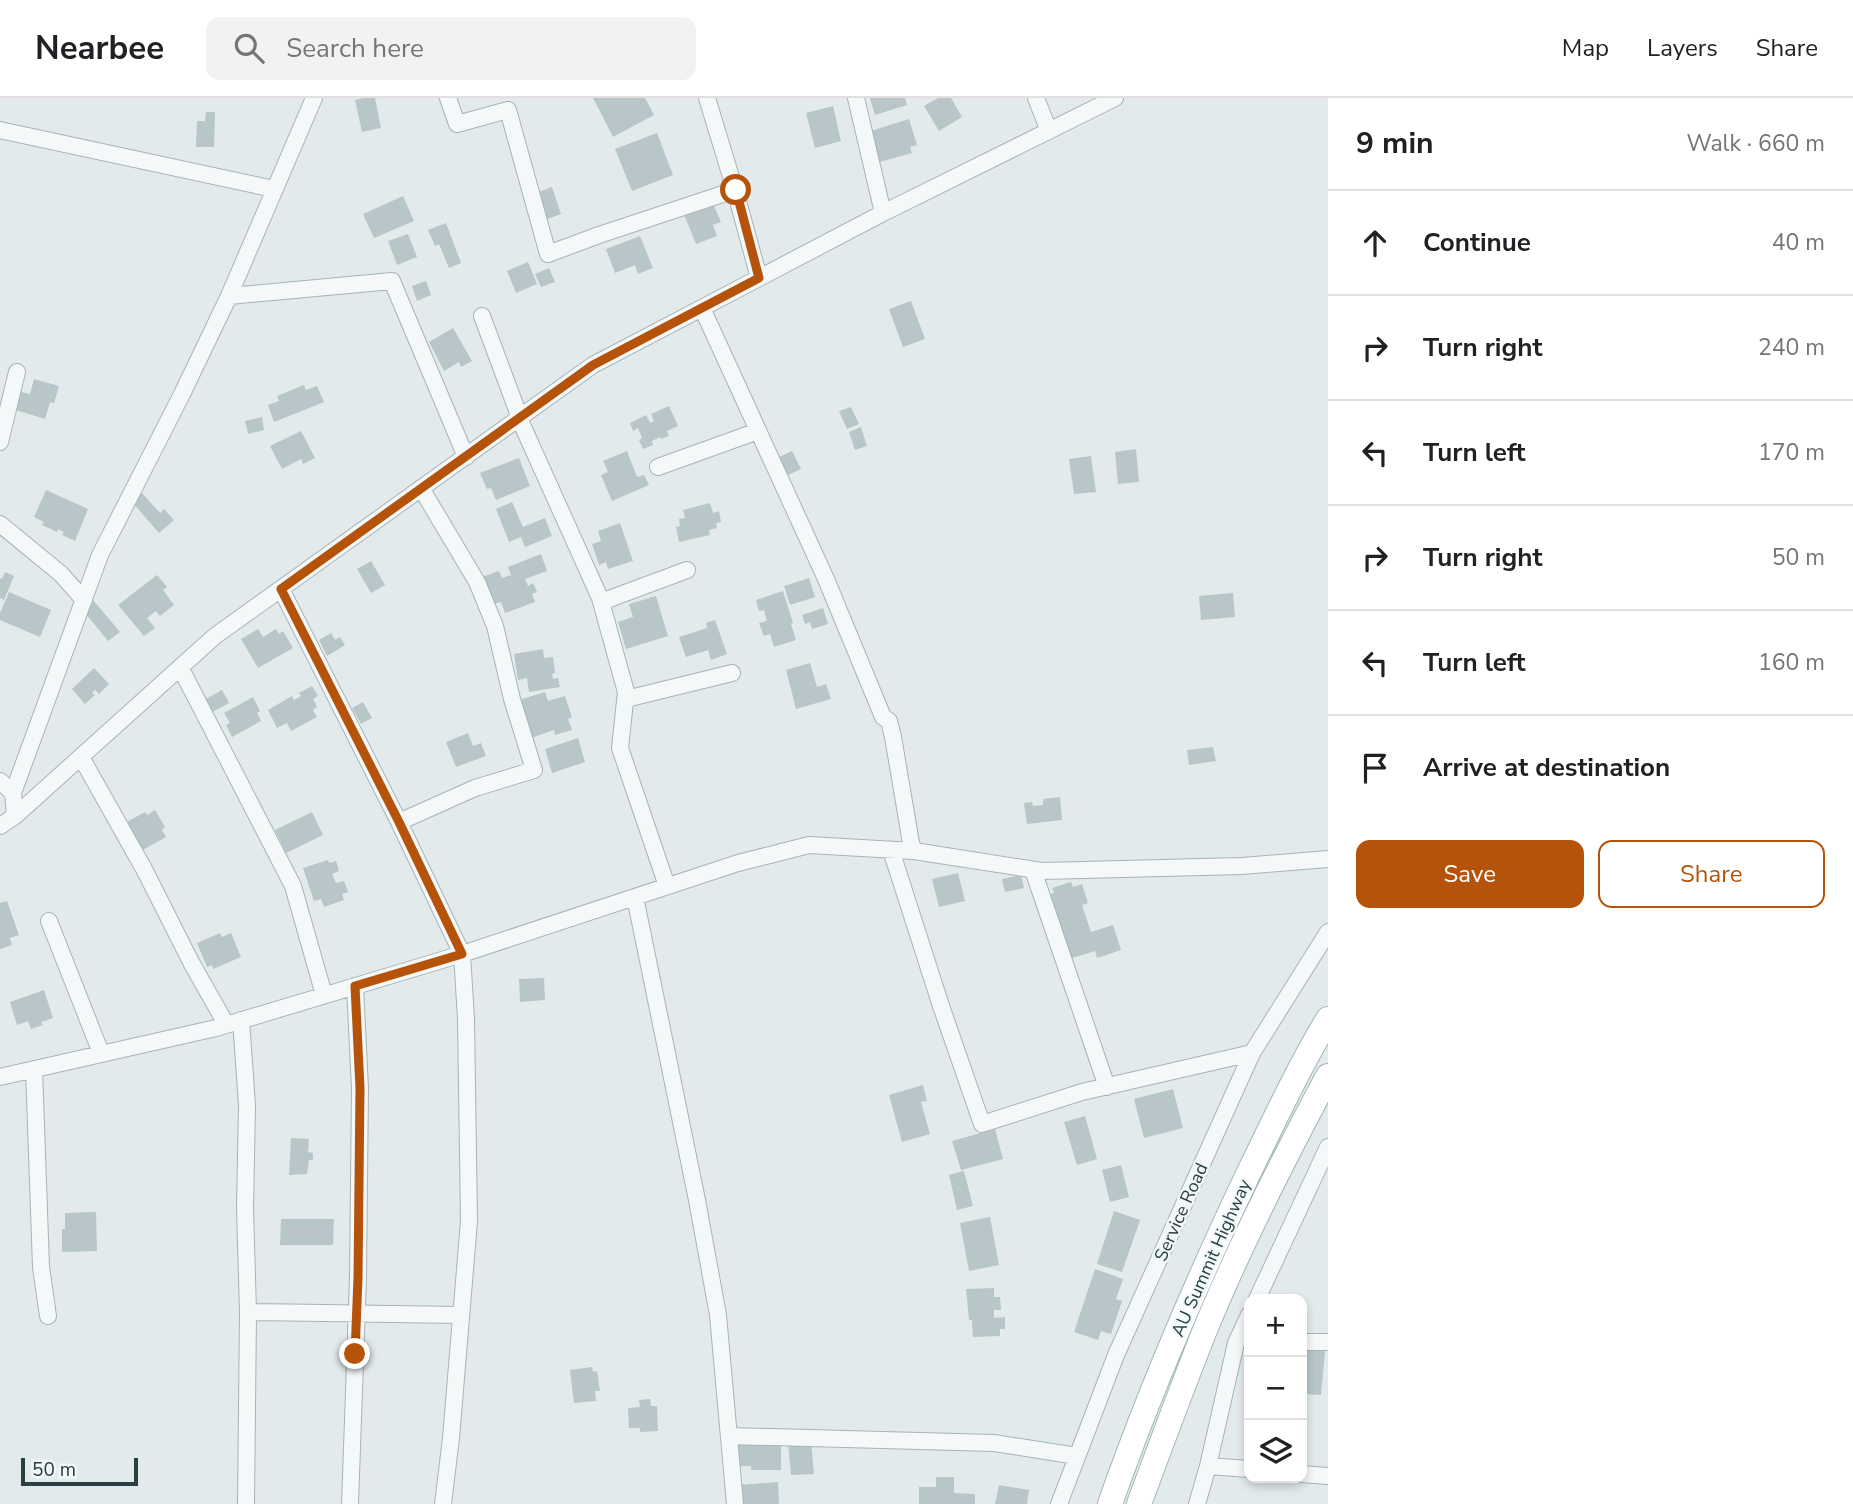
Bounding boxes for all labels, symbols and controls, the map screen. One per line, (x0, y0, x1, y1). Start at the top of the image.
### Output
search box (206, 17, 696, 80)
text: Nearbee (35, 26, 164, 71)
icon: search (230, 29, 268, 67)
text: Search here (286, 31, 424, 66)
text: Map (1562, 32, 1609, 64)
text: Layers (1647, 32, 1718, 64)
text: Share (1756, 32, 1818, 64)
text: 9 min (1356, 123, 1434, 164)
text: Walk · 660 m (1686, 128, 1825, 159)
route start (720, 174, 751, 205)
icon: ahead (1356, 224, 1394, 262)
text: Continue (1423, 225, 1531, 260)
text: 40 m (1772, 227, 1825, 258)
icon: right (1356, 329, 1394, 367)
text: Turn right (1423, 330, 1542, 365)
text: 240 m (1758, 332, 1825, 363)
icon: left (1356, 434, 1394, 472)
text: Turn left (1423, 435, 1526, 470)
text: 170 m (1758, 437, 1825, 468)
icon: right (1356, 539, 1394, 577)
text: Turn right (1423, 540, 1542, 575)
text: 50 m (1772, 542, 1825, 573)
icon: left (1356, 644, 1394, 682)
text: Turn left (1423, 645, 1526, 680)
text: 160 m (1758, 647, 1825, 678)
icon: arrive (1356, 749, 1394, 787)
text: Arrive at destination (1423, 750, 1670, 785)
button: Save (1356, 840, 1584, 908)
button: Share (1598, 840, 1825, 908)
street label: Service Road (1149, 1159, 1213, 1265)
street label: AU Summit Highway (1165, 1175, 1257, 1341)
map controls (1244, 1294, 1307, 1483)
button: + (1244, 1294, 1307, 1357)
route end (339, 1338, 370, 1369)
button: − (1244, 1357, 1307, 1420)
button: layers (1244, 1420, 1307, 1483)
scale bar (21, 1455, 138, 1487)
text: 50 m (32, 1457, 76, 1483)

